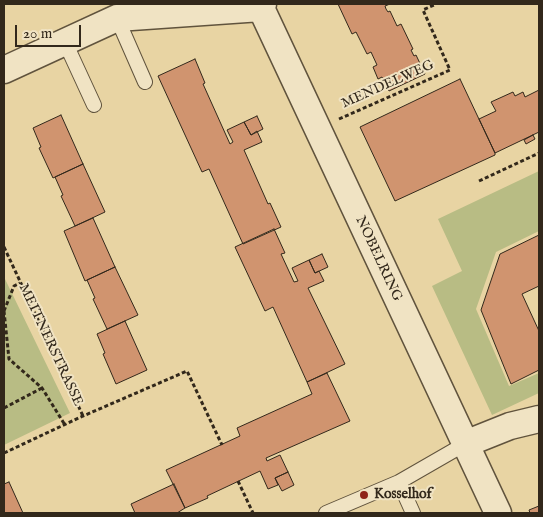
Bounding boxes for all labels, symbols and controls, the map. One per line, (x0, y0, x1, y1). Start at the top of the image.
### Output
scale bar (18, 15, 84, 47)
text: 20 m (23, 24, 52, 43)
street label: MENDELWEG (339, 57, 437, 113)
street label: NOBELRING (351, 214, 405, 304)
street label: MEITNERSTRASSE (14, 281, 86, 409)
place label: Kosselhof (374, 487, 432, 503)
marker: Kosselhof (358, 489, 370, 501)

